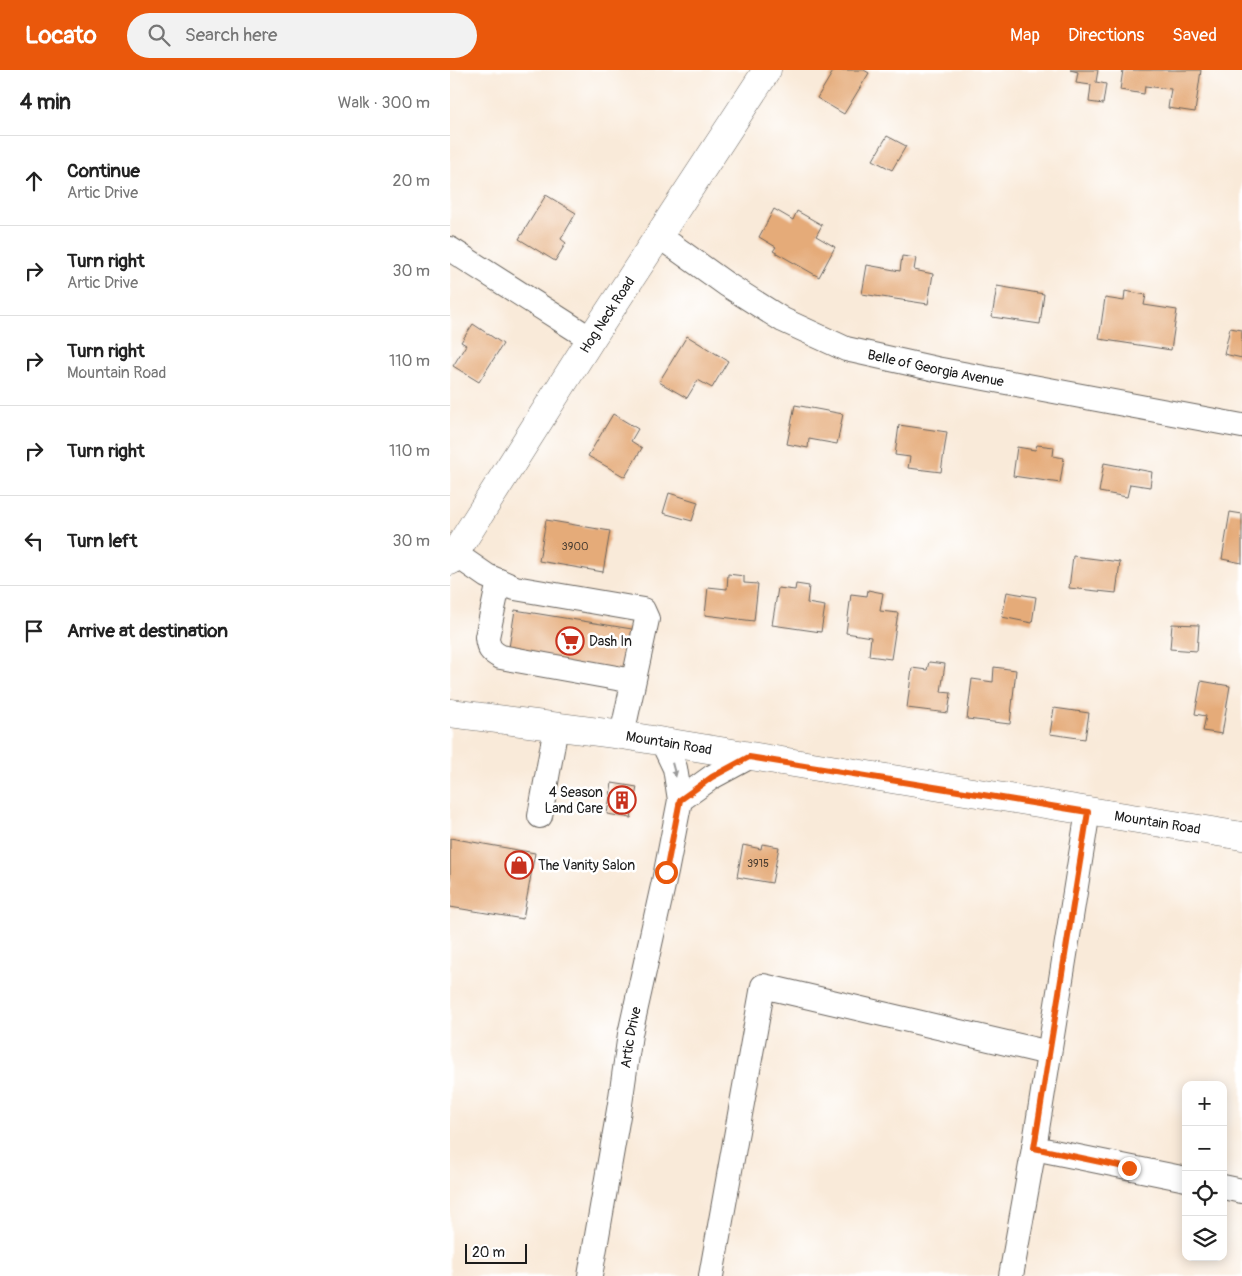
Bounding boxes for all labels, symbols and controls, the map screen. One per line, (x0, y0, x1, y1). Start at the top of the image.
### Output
search box (127, 13, 477, 58)
text: Locato (25, 21, 97, 50)
icon: search (145, 21, 173, 49)
text: Search here (185, 23, 277, 47)
text: Map (1010, 24, 1040, 47)
text: Directions (1068, 24, 1144, 47)
text: Saved (1172, 24, 1217, 47)
text: 4 min (20, 89, 71, 116)
text: Walk · 300 m (338, 93, 430, 113)
text: Continue (67, 159, 140, 183)
icon: ahead (20, 167, 48, 195)
text: 20 m (392, 171, 430, 191)
text: Artic Drive (67, 183, 138, 203)
text: Turn right (67, 249, 145, 273)
icon: right (20, 257, 48, 285)
text: 30 m (392, 261, 430, 281)
text: Artic Drive (67, 273, 138, 293)
street label: Hog Neck Road (576, 273, 638, 356)
text: Turn right (67, 339, 145, 363)
street label: Belle of Georgia Avenue (866, 346, 1005, 390)
icon: right (20, 347, 48, 375)
text: 110 m (389, 351, 430, 371)
text: Mountain Road (67, 363, 166, 383)
icon: right (20, 437, 48, 465)
text: Turn right (67, 439, 145, 463)
text: 110 m (389, 441, 430, 461)
icon: left (20, 527, 48, 555)
text: Turn left (67, 529, 137, 553)
text: 30 m (392, 531, 430, 551)
house number: 3900 (562, 540, 588, 553)
icon: arrive (20, 617, 48, 645)
text: Arrive at destination (67, 619, 228, 643)
supermarket icon: Dash In (555, 626, 585, 656)
place label: Dash In (589, 633, 632, 650)
street label: Mountain Road (625, 727, 713, 758)
one-way arrow (670, 763, 678, 778)
place label: 4 Season Land Care (544, 784, 603, 817)
building icon: 4 Season Land Care (607, 785, 637, 815)
street label: Mountain Road (1113, 807, 1202, 838)
shop icon: The Vanity Salon (504, 850, 534, 880)
place label: The Vanity Salon (538, 857, 635, 874)
house number: 3915 (747, 857, 769, 870)
route start (655, 861, 678, 884)
street label: Artic Drive (617, 1005, 644, 1069)
map controls (1182, 1081, 1227, 1261)
button: + (1182, 1081, 1227, 1126)
button: − (1182, 1126, 1227, 1171)
route end (1118, 1157, 1141, 1180)
button: locate (1182, 1171, 1227, 1216)
button: layers (1182, 1216, 1227, 1261)
scale bar (465, 1241, 528, 1264)
text: 20 m (472, 1244, 505, 1261)

